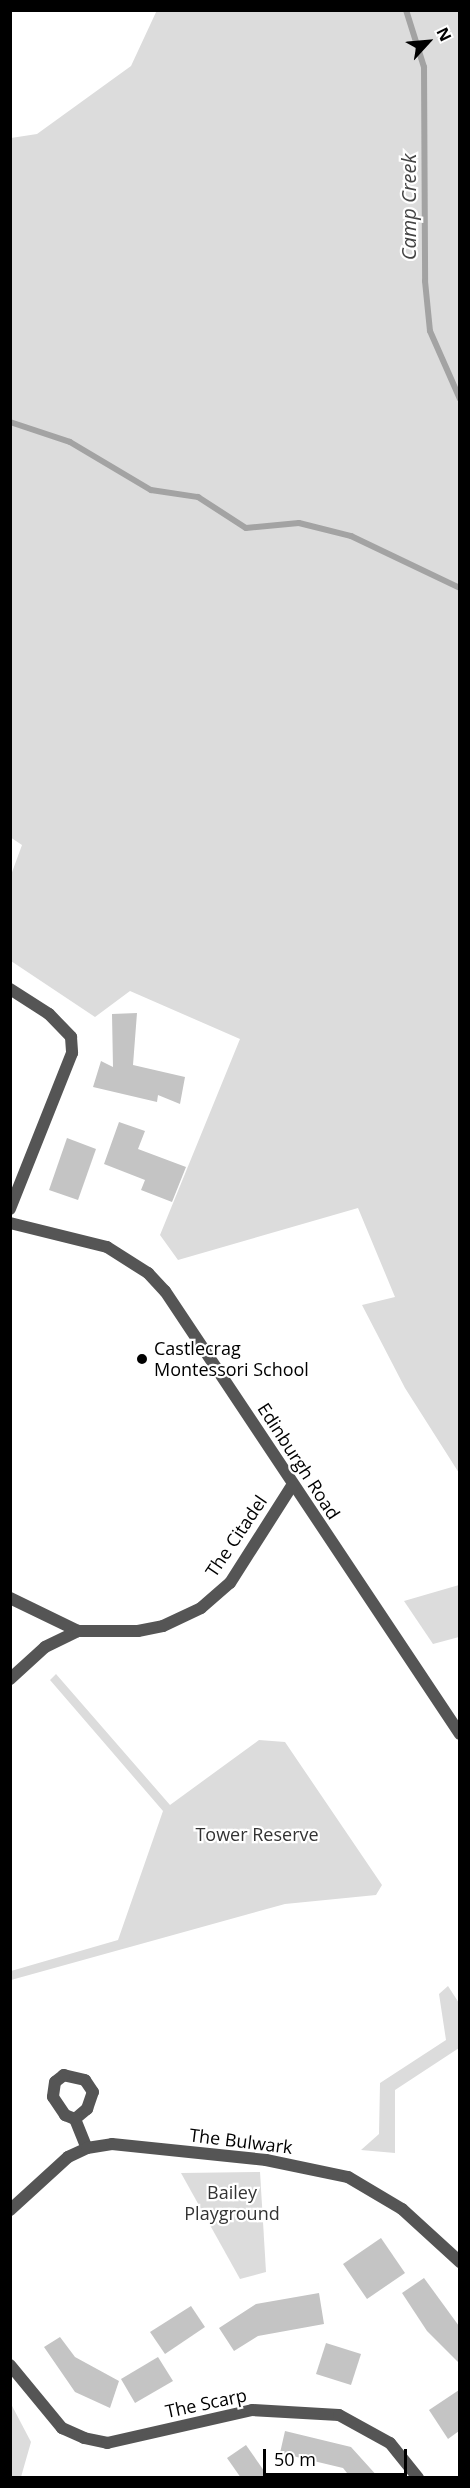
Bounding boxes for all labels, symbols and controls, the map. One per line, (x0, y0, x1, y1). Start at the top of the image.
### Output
north arrow (398, 12, 458, 72)
text: N (431, 23, 457, 45)
water label: Camp Creek (396, 154, 420, 260)
place label: Castlecrag Montessori School (154, 1338, 309, 1380)
marker: Castlecrag Montessori School (135, 1352, 149, 1366)
street label: Edinburgh Road (253, 1399, 345, 1523)
street label: The Citadel (201, 1491, 271, 1581)
park label: Tower Reserve (195, 1823, 319, 1845)
street label: The Bulwark (188, 2124, 294, 2158)
park label: Bailey Playground (184, 2182, 280, 2224)
street label: The Scarp (163, 2384, 249, 2422)
scale bar (266, 2437, 410, 2475)
text: 50 m (274, 2447, 316, 2471)

